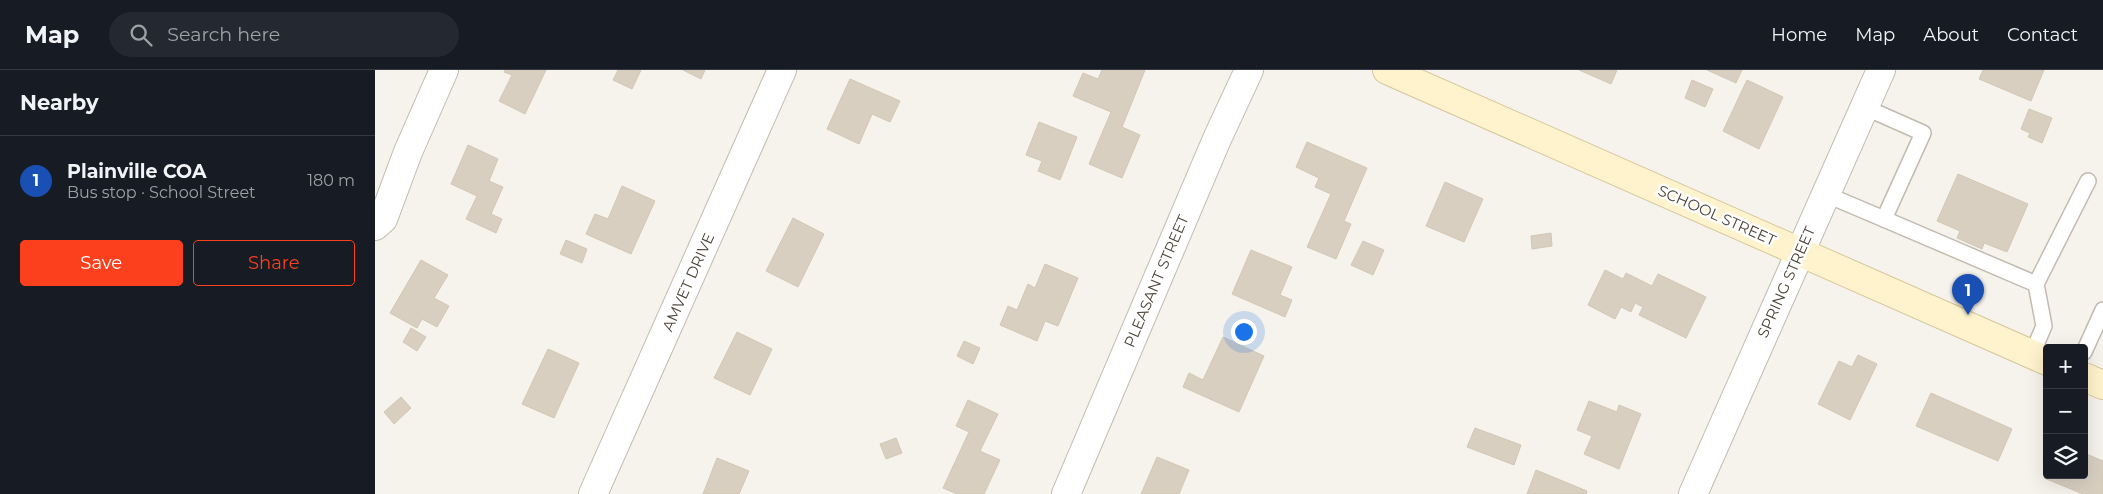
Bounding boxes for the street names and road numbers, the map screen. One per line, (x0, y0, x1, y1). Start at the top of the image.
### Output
street label: SCHOOL STREET (1655, 180, 1779, 250)
street label: PLEASANT STREET (1119, 211, 1193, 350)
street label: SPRING STREET (1753, 223, 1819, 341)
street label: AMVET DRIVE (658, 230, 718, 334)

